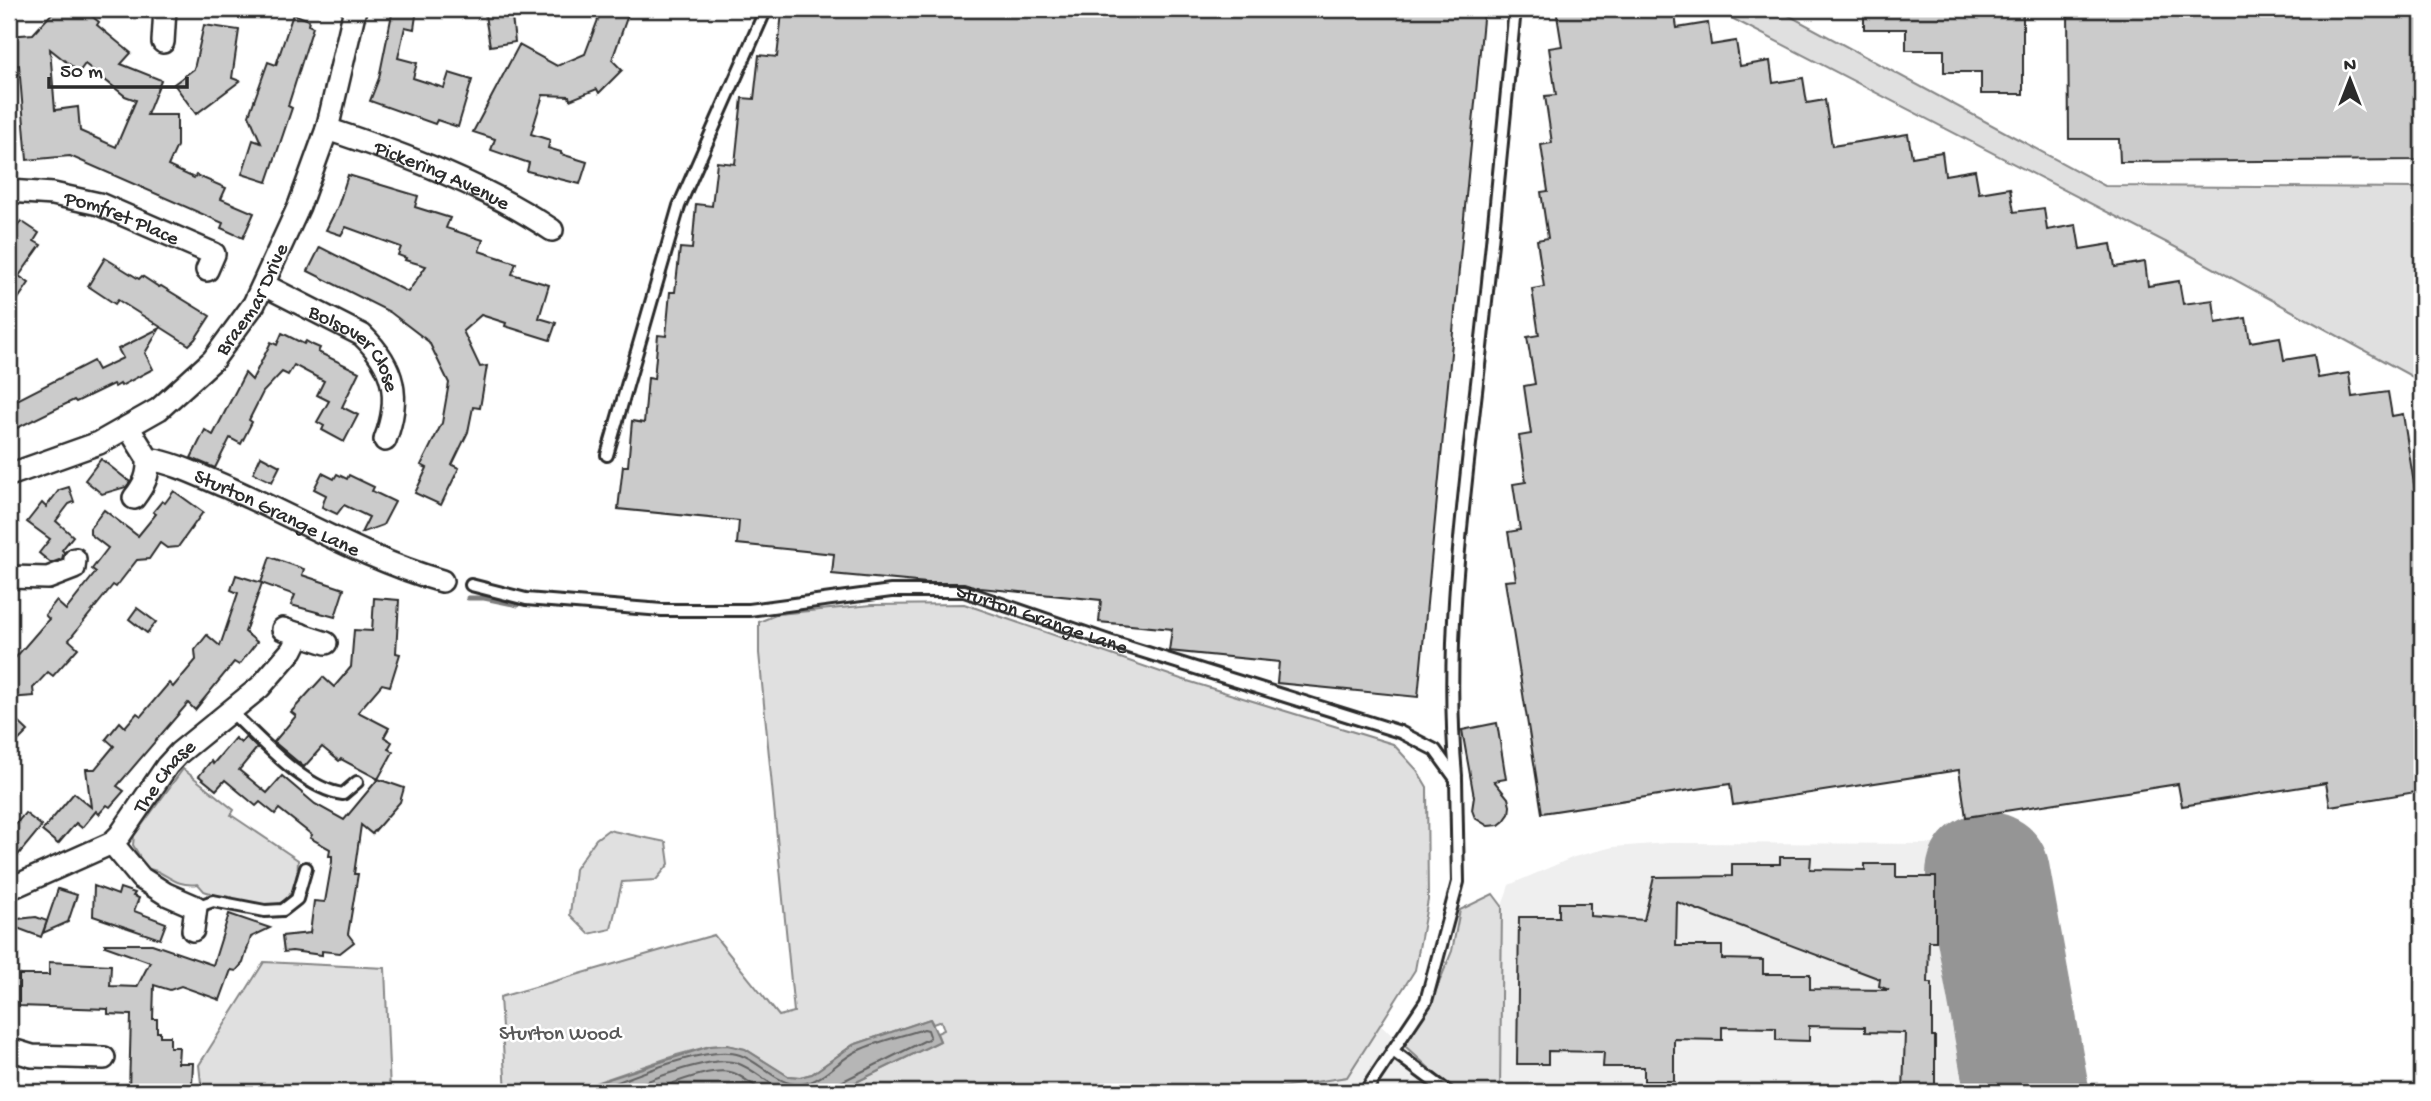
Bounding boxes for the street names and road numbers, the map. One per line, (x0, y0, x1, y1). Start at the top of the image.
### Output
street label: Pickering Avenue (369, 137, 514, 218)
street label: Pomfret Place (60, 188, 183, 254)
street label: Braemar Drive (211, 239, 297, 362)
street label: Bolsover Close (303, 300, 402, 395)
street label: Sturton Grange Lane (189, 465, 364, 565)
street label: Sturton Grange Lane (956, 582, 1131, 662)
street label: The Chase (129, 735, 203, 820)

